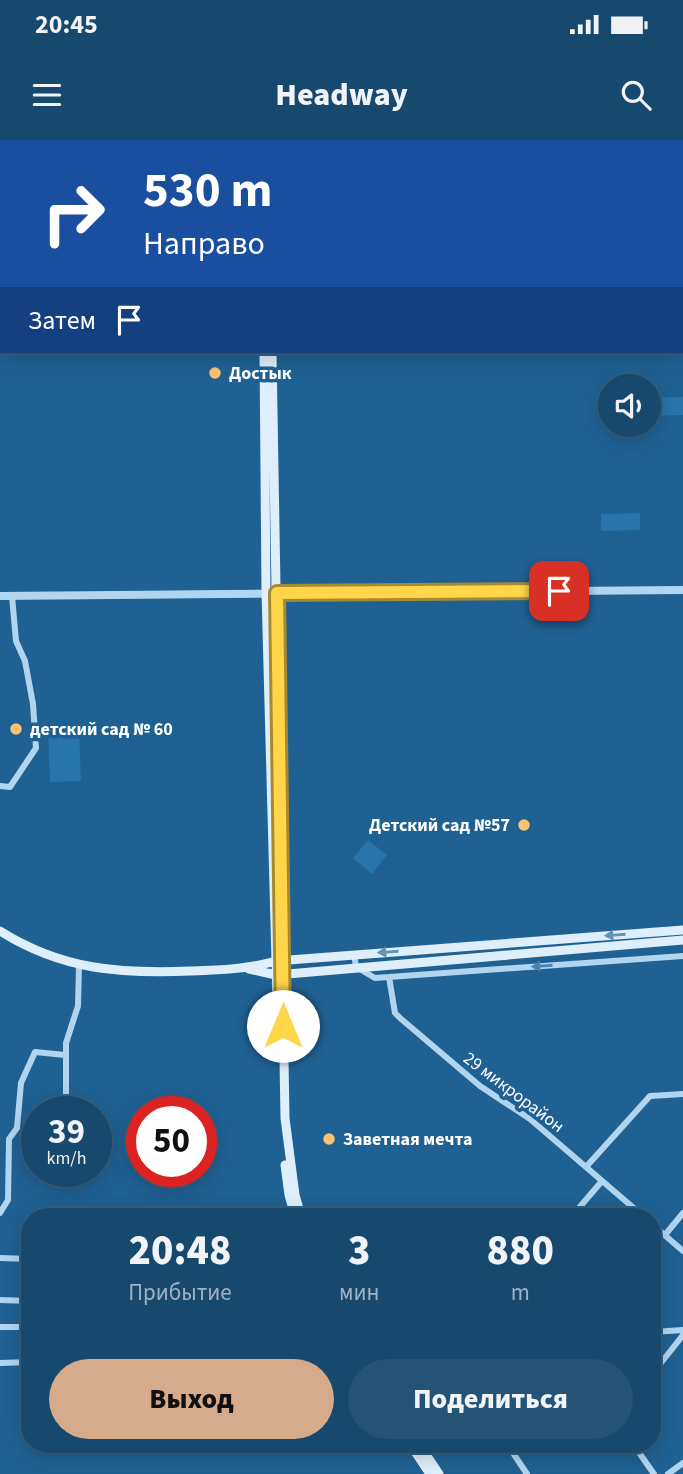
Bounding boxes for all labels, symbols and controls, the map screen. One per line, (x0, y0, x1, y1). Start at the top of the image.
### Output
text: 20:45 (35, 6, 98, 43)
text: Headway (275, 72, 408, 118)
icon: menu (28, 76, 66, 114)
icon: search (617, 76, 655, 114)
text: 530 m (143, 156, 272, 226)
icon: right (28, 168, 119, 259)
text: Направо (143, 221, 265, 267)
icon: arrive (110, 301, 148, 339)
text: Затем (28, 302, 96, 339)
place label: Достык (229, 361, 292, 386)
marker: Достык (207, 365, 223, 381)
map controls (598, 374, 661, 437)
button: sound (598, 374, 661, 437)
pin (529, 561, 589, 621)
icon: arrive (540, 572, 578, 610)
place label: детский сад № 60 (30, 717, 173, 742)
marker: детский сад № 60 (8, 721, 24, 737)
place label: Детский сад №57 (369, 813, 510, 838)
marker: Детский сад №57 (516, 817, 532, 833)
one-way arrow (604, 930, 626, 941)
one-way arrow (377, 947, 399, 958)
one-way arrow (530, 960, 552, 971)
position arrow (246, 989, 320, 1063)
street label: 29 микрорайон (458, 1046, 569, 1139)
speed limit sign: 50 (126, 1096, 217, 1187)
text: 39 (48, 1107, 85, 1157)
place label: Заветная мечта (343, 1127, 472, 1152)
marker: Заветная мечта (321, 1131, 337, 1147)
text: km/h (47, 1146, 86, 1171)
text: 20:48 (129, 1221, 231, 1281)
text: 3 (348, 1221, 370, 1281)
text: 880 (487, 1221, 554, 1281)
text: Прибытие (128, 1276, 232, 1309)
text: мин (339, 1276, 379, 1309)
text: m (511, 1276, 530, 1309)
button: Выход (49, 1359, 334, 1439)
button: Поделиться (348, 1359, 633, 1439)

